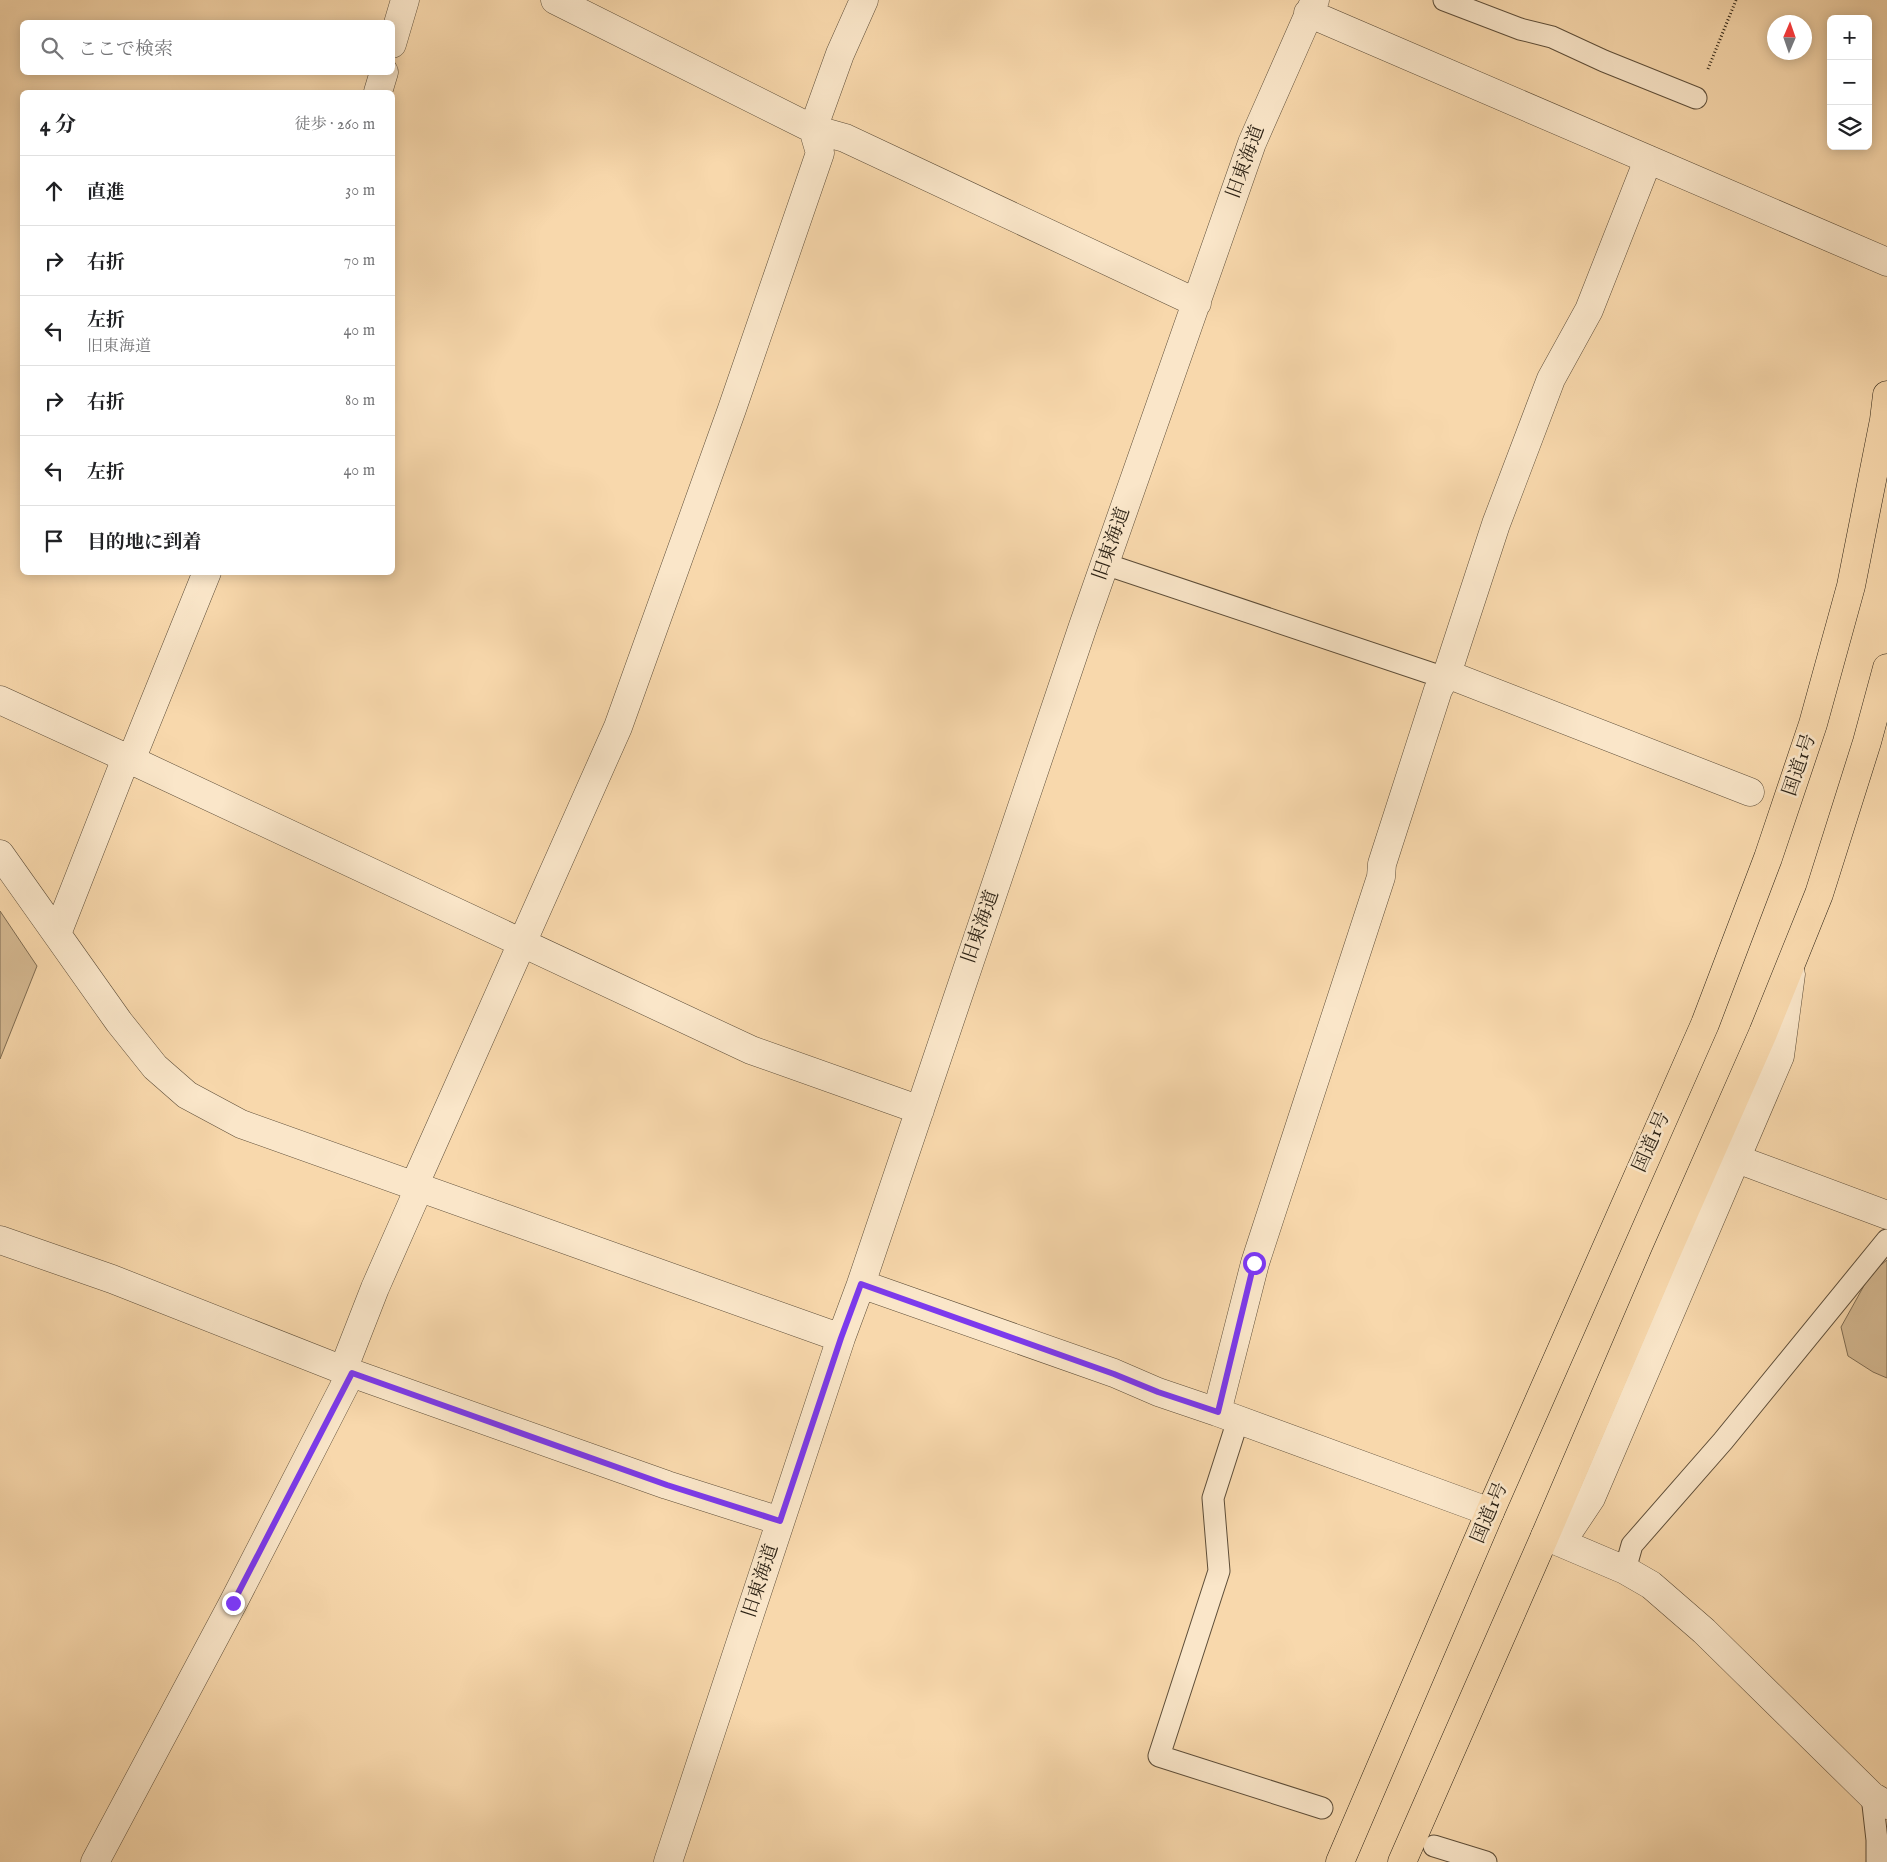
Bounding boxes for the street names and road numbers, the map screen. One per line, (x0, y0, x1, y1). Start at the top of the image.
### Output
street label: 旧東海道 (1222, 122, 1270, 202)
street label: 旧東海道 (1088, 504, 1136, 584)
street label: 国道1号 (1778, 731, 1822, 799)
street label: 旧東海道 (957, 887, 1005, 967)
street label: 国道1号 (1628, 1108, 1676, 1176)
street label: 国道1号 (1466, 1479, 1514, 1547)
street label: 旧東海道 (738, 1541, 784, 1621)

